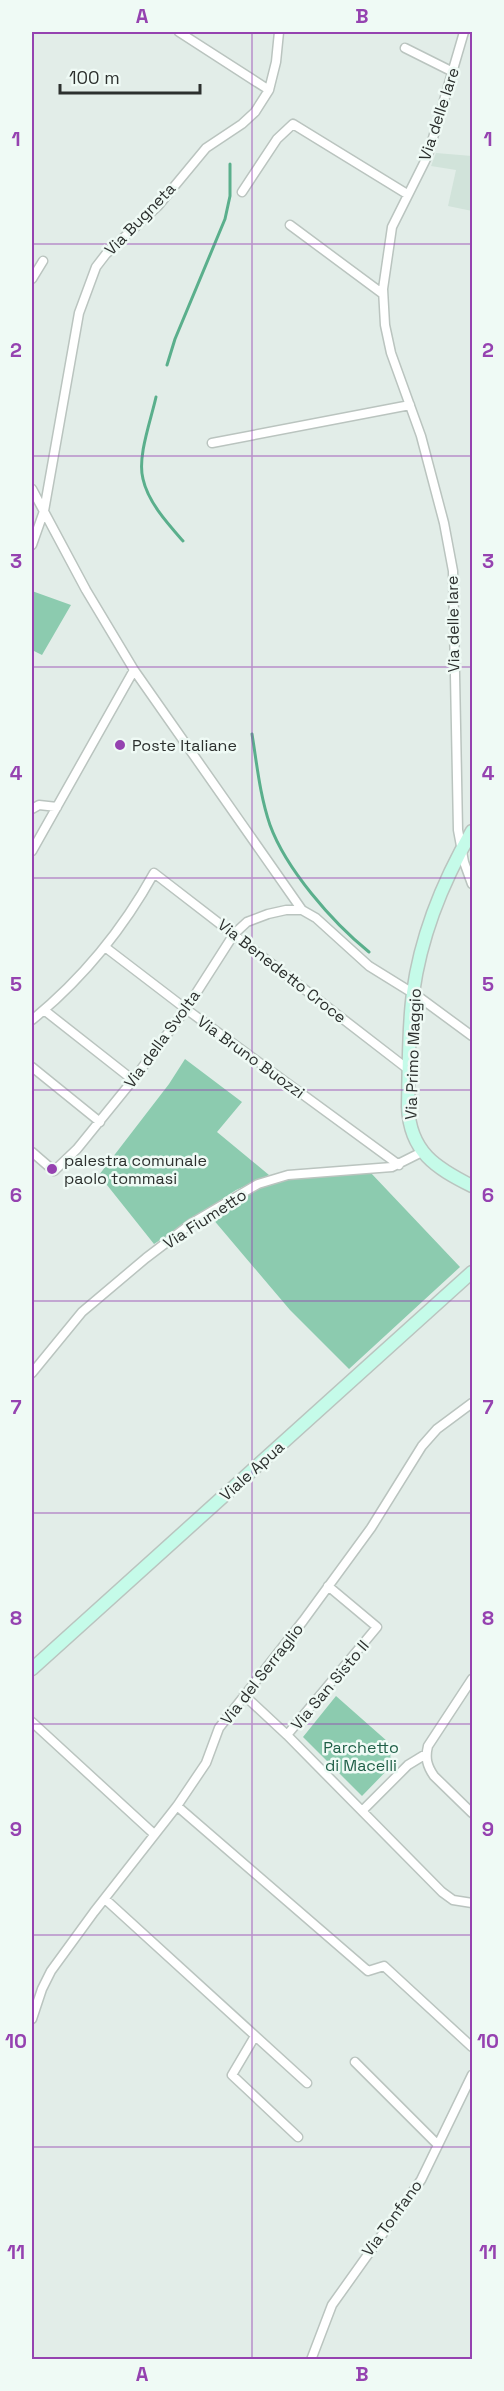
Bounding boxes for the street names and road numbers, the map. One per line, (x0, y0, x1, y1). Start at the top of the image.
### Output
street label: Via delle Iare (414, 65, 464, 163)
street label: Via Bugneta (100, 178, 180, 260)
street label: Via delle Iare (442, 575, 464, 673)
street label: Via Benedetto Croce (213, 914, 351, 1028)
street label: Via della Svolta (119, 986, 205, 1092)
street label: Via Primo Maggio (400, 988, 426, 1120)
street label: Via Bruno Buozzi (193, 1011, 309, 1103)
street label: Via Fiumetto (159, 1184, 251, 1254)
street label: Viale Apua (215, 1437, 289, 1505)
street label: Via del Serraglio (216, 1619, 308, 1729)
street label: Via San Sisto II (286, 1636, 374, 1734)
street label: Via Tonfano (357, 2175, 427, 2261)

